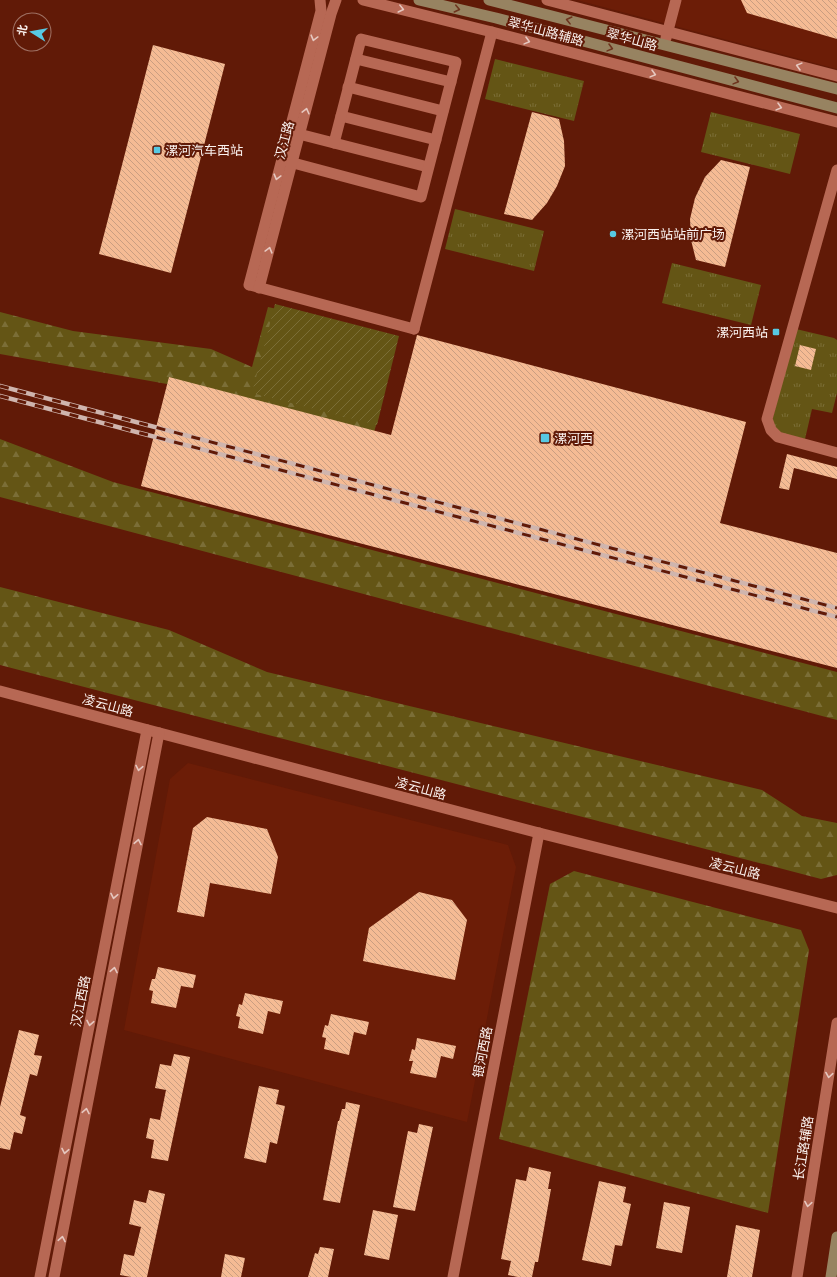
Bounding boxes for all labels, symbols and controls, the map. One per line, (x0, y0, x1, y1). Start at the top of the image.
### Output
one-way arrow (454, 4, 460, 12)
one-way arrow (398, 5, 404, 13)
north arrow (12, 12, 52, 52)
street label: 翠华山路辅路 (506, 14, 585, 49)
one-way arrow (566, 16, 573, 25)
text: 北 (15, 24, 30, 37)
street label: 翠华山路 (605, 26, 659, 53)
one-way arrow (310, 35, 318, 41)
one-way arrow (524, 36, 531, 45)
one-way arrow (606, 43, 613, 52)
one-way arrow (796, 62, 803, 71)
one-way arrow (649, 69, 656, 78)
one-way arrow (732, 76, 739, 85)
one-way arrow (775, 102, 782, 111)
one-way arrow (301, 107, 309, 114)
street label: 汉江路 (272, 119, 297, 161)
place label: 漯河汽车西站 (165, 143, 243, 158)
marker: 漯河汽车西站 (152, 145, 162, 155)
one-way arrow (274, 174, 282, 181)
place label: 漯河西站站前广场 (621, 227, 725, 242)
marker: 漯河西站站前广场 (608, 229, 618, 239)
one-way arrow (264, 247, 273, 254)
place label: 漯河西站 (716, 325, 768, 340)
marker: 漯河西站 (771, 327, 781, 337)
place label: 漯河西 (554, 431, 593, 446)
marker: 漯河西 (539, 432, 551, 444)
street label: 凌云山路 (81, 692, 135, 719)
one-way arrow (136, 765, 144, 771)
street label: 凌云山路 (394, 775, 448, 802)
one-way arrow (134, 839, 142, 845)
street label: 凌云山路 (708, 855, 762, 882)
one-way arrow (111, 892, 119, 899)
one-way arrow (109, 967, 117, 973)
street label: 汉江西路 (68, 974, 93, 1028)
one-way arrow (86, 1020, 94, 1026)
street label: 银河西路 (470, 1025, 495, 1079)
one-way arrow (825, 1072, 834, 1078)
one-way arrow (82, 1108, 90, 1114)
street label: 长江路辅路 (791, 1115, 816, 1181)
one-way arrow (61, 1148, 69, 1154)
one-way arrow (804, 1201, 813, 1207)
one-way arrow (57, 1236, 65, 1242)

